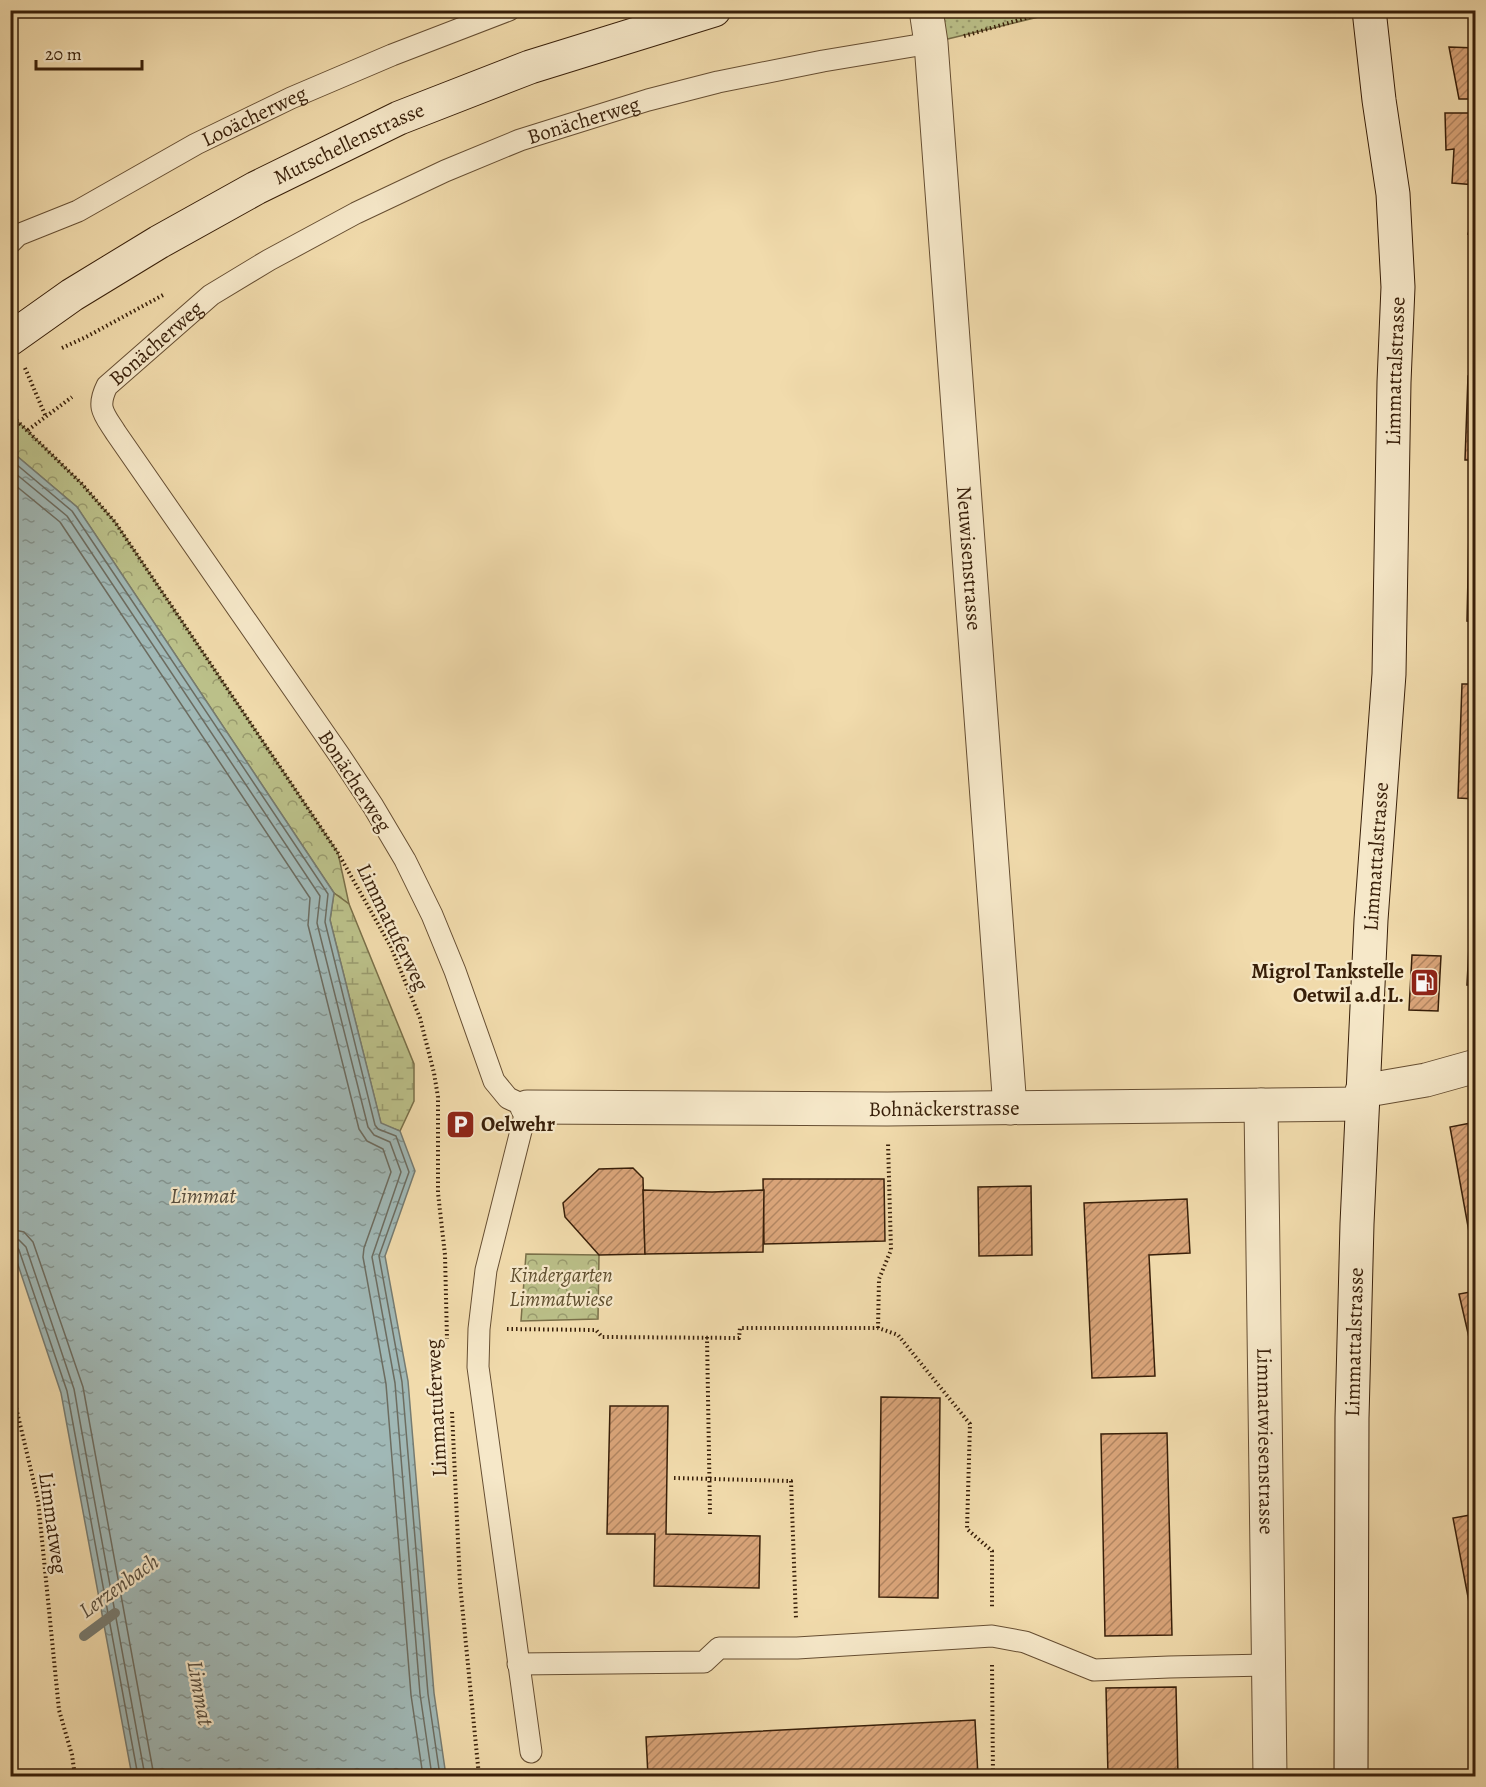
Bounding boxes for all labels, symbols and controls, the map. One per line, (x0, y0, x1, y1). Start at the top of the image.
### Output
scale bar (36, 33, 142, 71)
text: 20 m (45, 42, 82, 66)
street label: Looächerweg (197, 79, 311, 153)
street label: Bonächerweg (524, 89, 644, 151)
street label: Mutschellenstrasse (269, 96, 428, 191)
street label: Bonächerweg (103, 294, 209, 392)
street label: Limmattalstrasse (1379, 296, 1412, 446)
street label: Neuwisenstrasse (950, 485, 989, 632)
street label: Bonächerweg (312, 725, 399, 838)
street label: Limmattalstrasse (1357, 781, 1395, 932)
street label: Limmatuferweg (350, 859, 436, 996)
place label: Migrol Tankstelle Oetwil a.d.L. (1251, 957, 1404, 1009)
fuel station icon: Migrol Tankstelle Oetwil a.d.L. (1409, 967, 1441, 999)
street label: Bohnäckerstrasse (868, 1094, 1020, 1123)
parking icon: Oelwehr (444, 1108, 476, 1140)
place label: Oelwehr (481, 1110, 555, 1138)
water label: Limmat (170, 1181, 236, 1211)
park label: Kindergarten Limmatwiese (509, 1261, 613, 1313)
street label: Limmattalstrasse (1338, 1267, 1370, 1417)
street label: Limmatuferweg (418, 1338, 454, 1478)
street label: Limmatwiesenstrasse (1250, 1347, 1281, 1535)
street label: Limmatweg (32, 1470, 74, 1576)
water label: Lerzenbach (73, 1547, 165, 1625)
water label: Limmat (180, 1658, 221, 1728)

